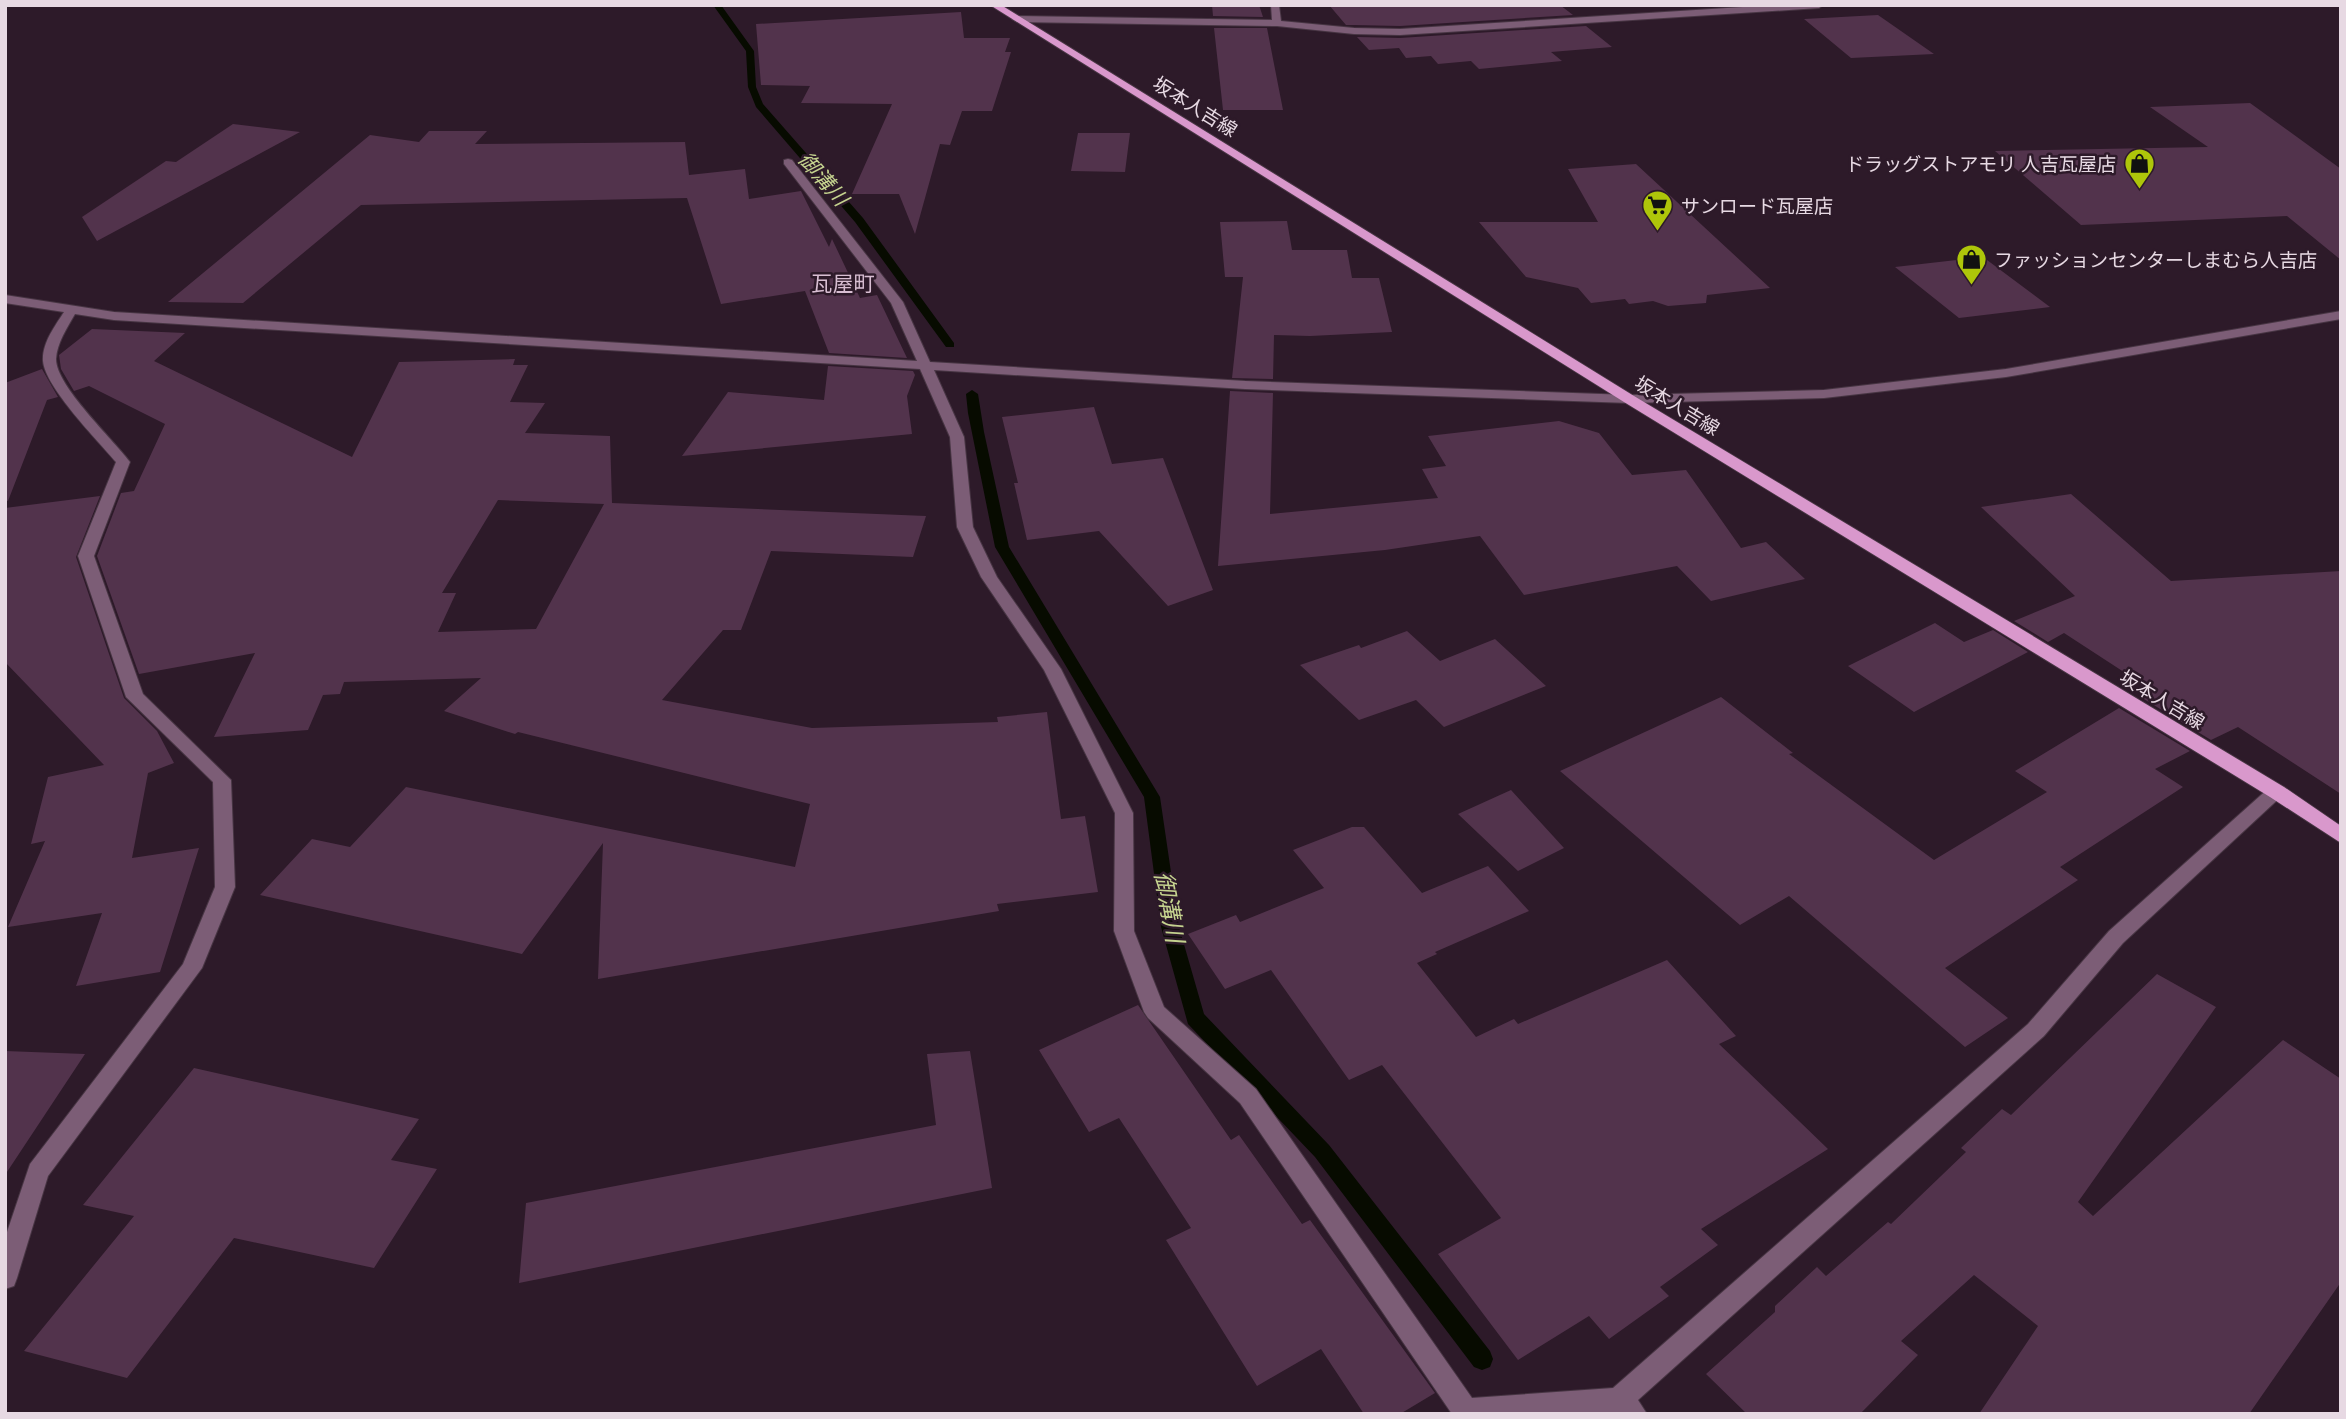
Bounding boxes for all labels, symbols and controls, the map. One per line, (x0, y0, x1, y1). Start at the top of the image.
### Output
street label: 坂本人吉線 (1149, 72, 1241, 142)
water label: 御溝川 (793, 147, 854, 212)
shop icon: ドラッグストアモリ 人吉瓦屋店 (2122, 147, 2156, 191)
place label: ドラッグストアモリ 人吉瓦屋店 (1845, 153, 2116, 176)
supermarket icon: サンロード瓦屋店 (1641, 189, 1675, 233)
place label: サンロード瓦屋店 (1681, 195, 1833, 218)
shop icon: ファッションセンターしまむら人吉店 (1954, 243, 1988, 287)
place label: ファッションセンターしまむら人吉店 (1994, 249, 2317, 272)
district label: 瓦屋町 (812, 272, 875, 296)
street label: 坂本人吉線 (1630, 372, 1724, 440)
street label: 坂本人吉線 (2115, 666, 2209, 734)
water label: 御溝川 (1149, 869, 1190, 948)

